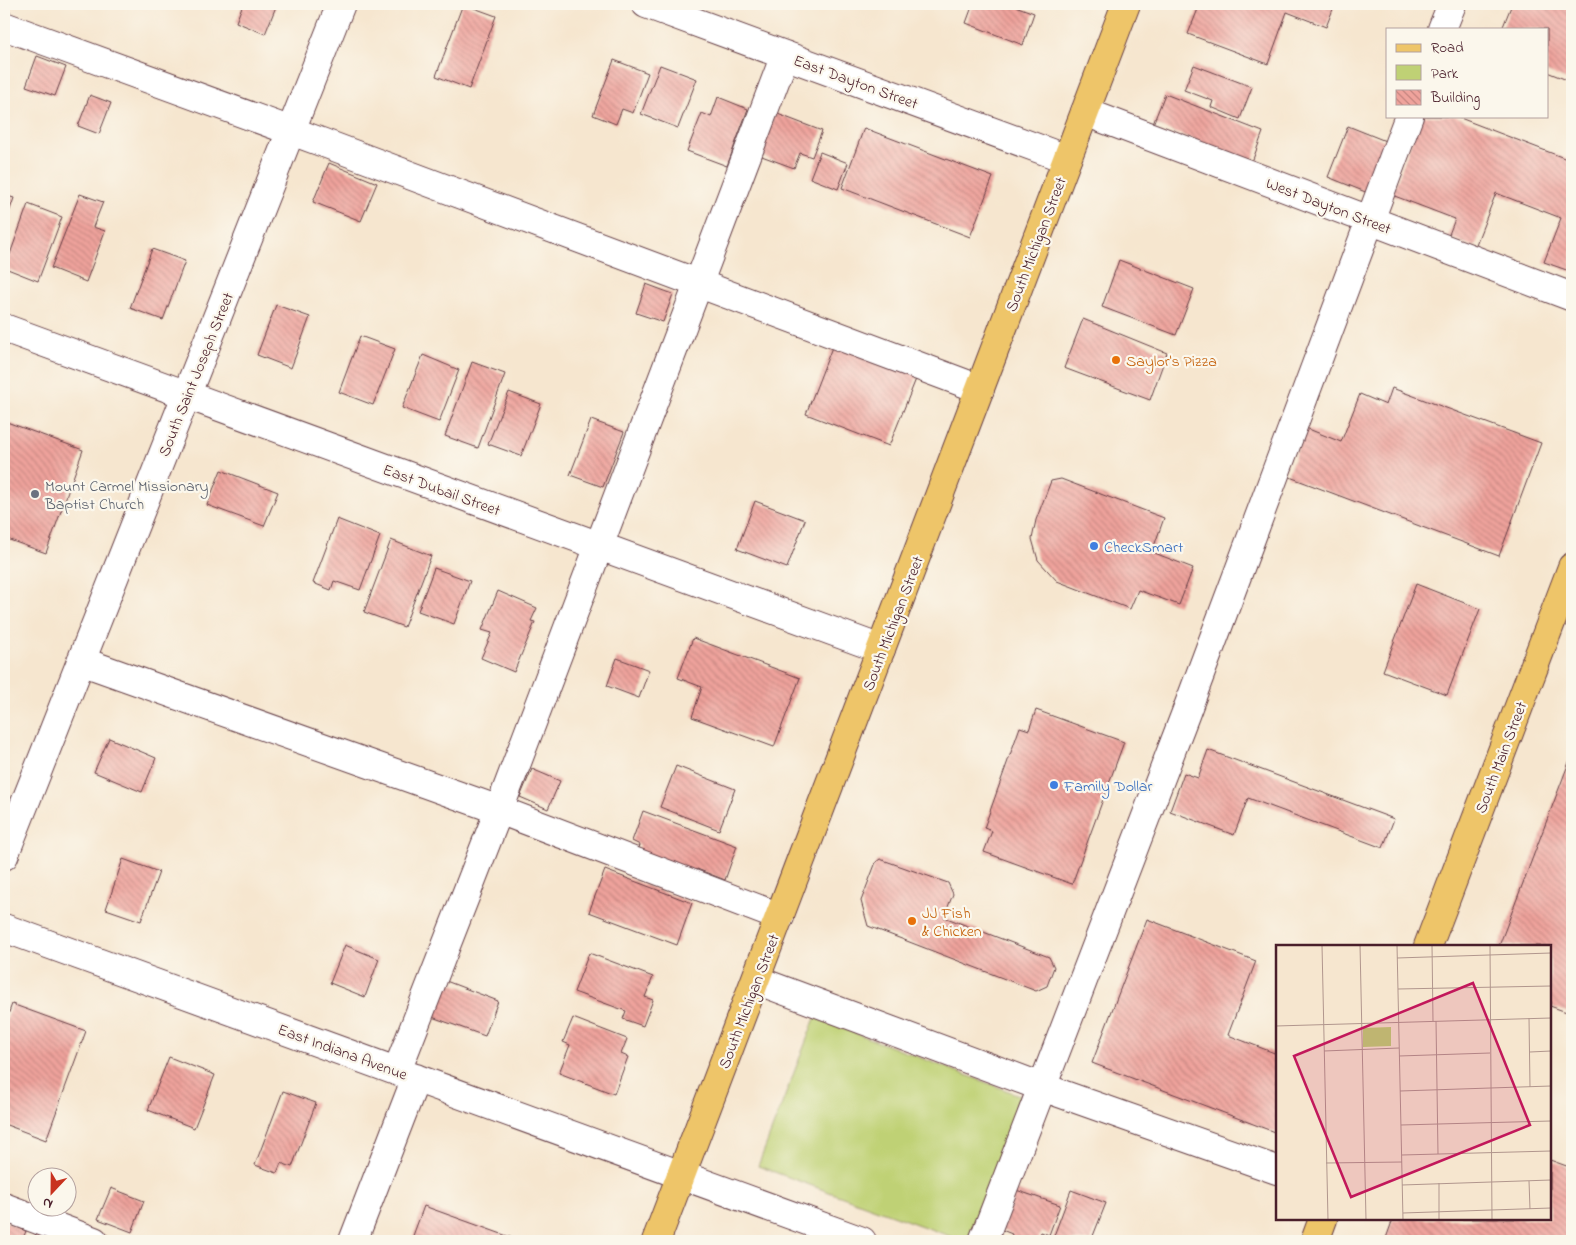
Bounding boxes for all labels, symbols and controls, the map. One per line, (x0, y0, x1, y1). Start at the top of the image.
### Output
legend (1386, 28, 1548, 118)
text: Road (1431, 37, 1464, 59)
street label: East Dayton Street (790, 49, 922, 117)
text: Park (1431, 63, 1459, 85)
text: Building (1430, 87, 1480, 110)
street label: West Dayton Street (1262, 172, 1395, 242)
street label: South Michigan Street (1000, 173, 1074, 316)
street label: South Saint Joseph Street (153, 288, 241, 461)
place label: Saylor's Pizza (1126, 350, 1217, 374)
marker: Saylor's Pizza (1110, 354, 1122, 366)
street label: East Dubail Street (379, 458, 504, 524)
place label: Mount Carmel Missionary Baptist Church (44, 475, 209, 517)
marker: Mount Carmel Missionary Baptist Church (29, 488, 41, 500)
place label: CheckSmart (1104, 536, 1184, 560)
marker: CheckSmart (1088, 540, 1100, 552)
street label: South Michigan Street (857, 552, 931, 695)
street label: South Main Street (1469, 698, 1534, 817)
place label: Family Dollar (1063, 775, 1152, 799)
marker: Family Dollar (1048, 779, 1060, 791)
place label: JJ Fish & Chicken (922, 902, 982, 944)
marker: JJ Fish & Chicken (906, 915, 918, 927)
street label: South Michigan Street (713, 930, 787, 1073)
inset map (1276, 945, 1551, 1220)
street label: East Indiana Avenue (274, 1018, 411, 1088)
north arrow (28, 1168, 78, 1218)
text: N (39, 1191, 56, 1214)

